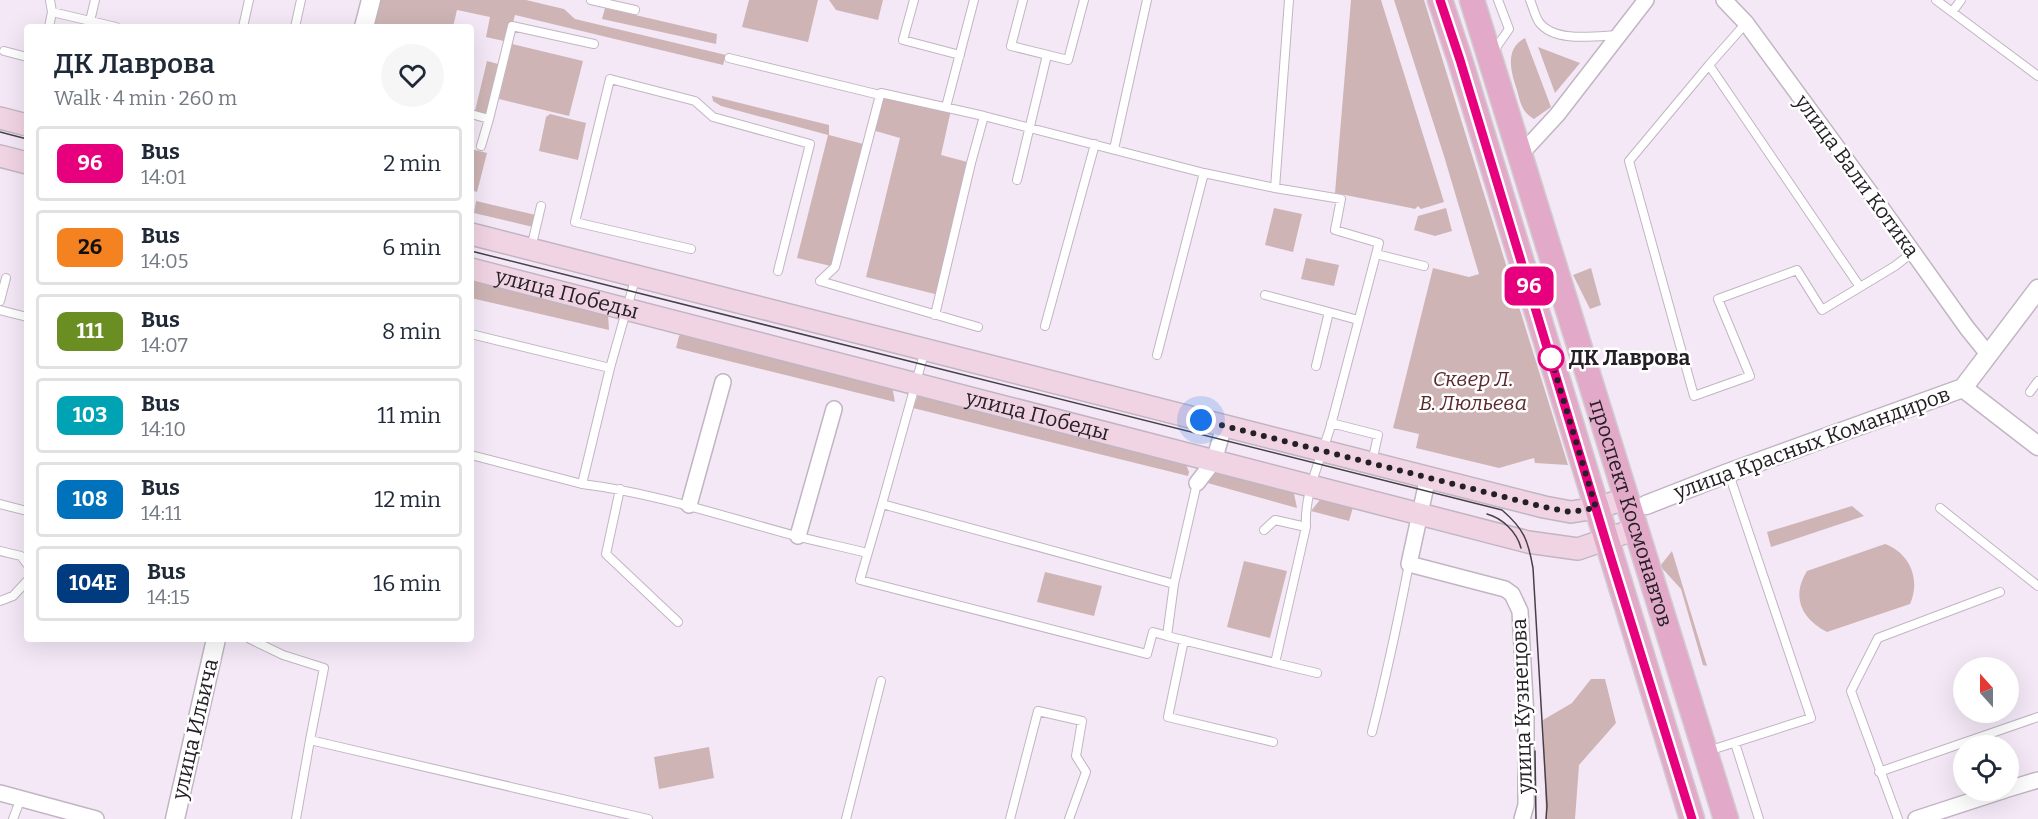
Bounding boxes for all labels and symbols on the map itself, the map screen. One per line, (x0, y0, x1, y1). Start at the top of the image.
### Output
street label: улица Вали Котика (1789, 89, 1925, 263)
street label: улица Победы (491, 263, 641, 325)
line badge: 96 (1502, 266, 1556, 306)
marker: ДК Лаврова (1538, 345, 1564, 371)
place label: ДК Лаврова (1569, 345, 1691, 371)
park label: Сквер Л. В. Люльева (1419, 366, 1527, 416)
street label: улица Красных Командиров (1669, 381, 1954, 505)
street label: улица Победы (962, 384, 1112, 446)
street label: проспект Космонавтов (1584, 396, 1679, 630)
your location (1186, 405, 1216, 435)
street label: улица Кузнецова (1506, 617, 1538, 795)
street label: улица Ильича (166, 656, 224, 803)
north arrow (1953, 657, 2019, 723)

